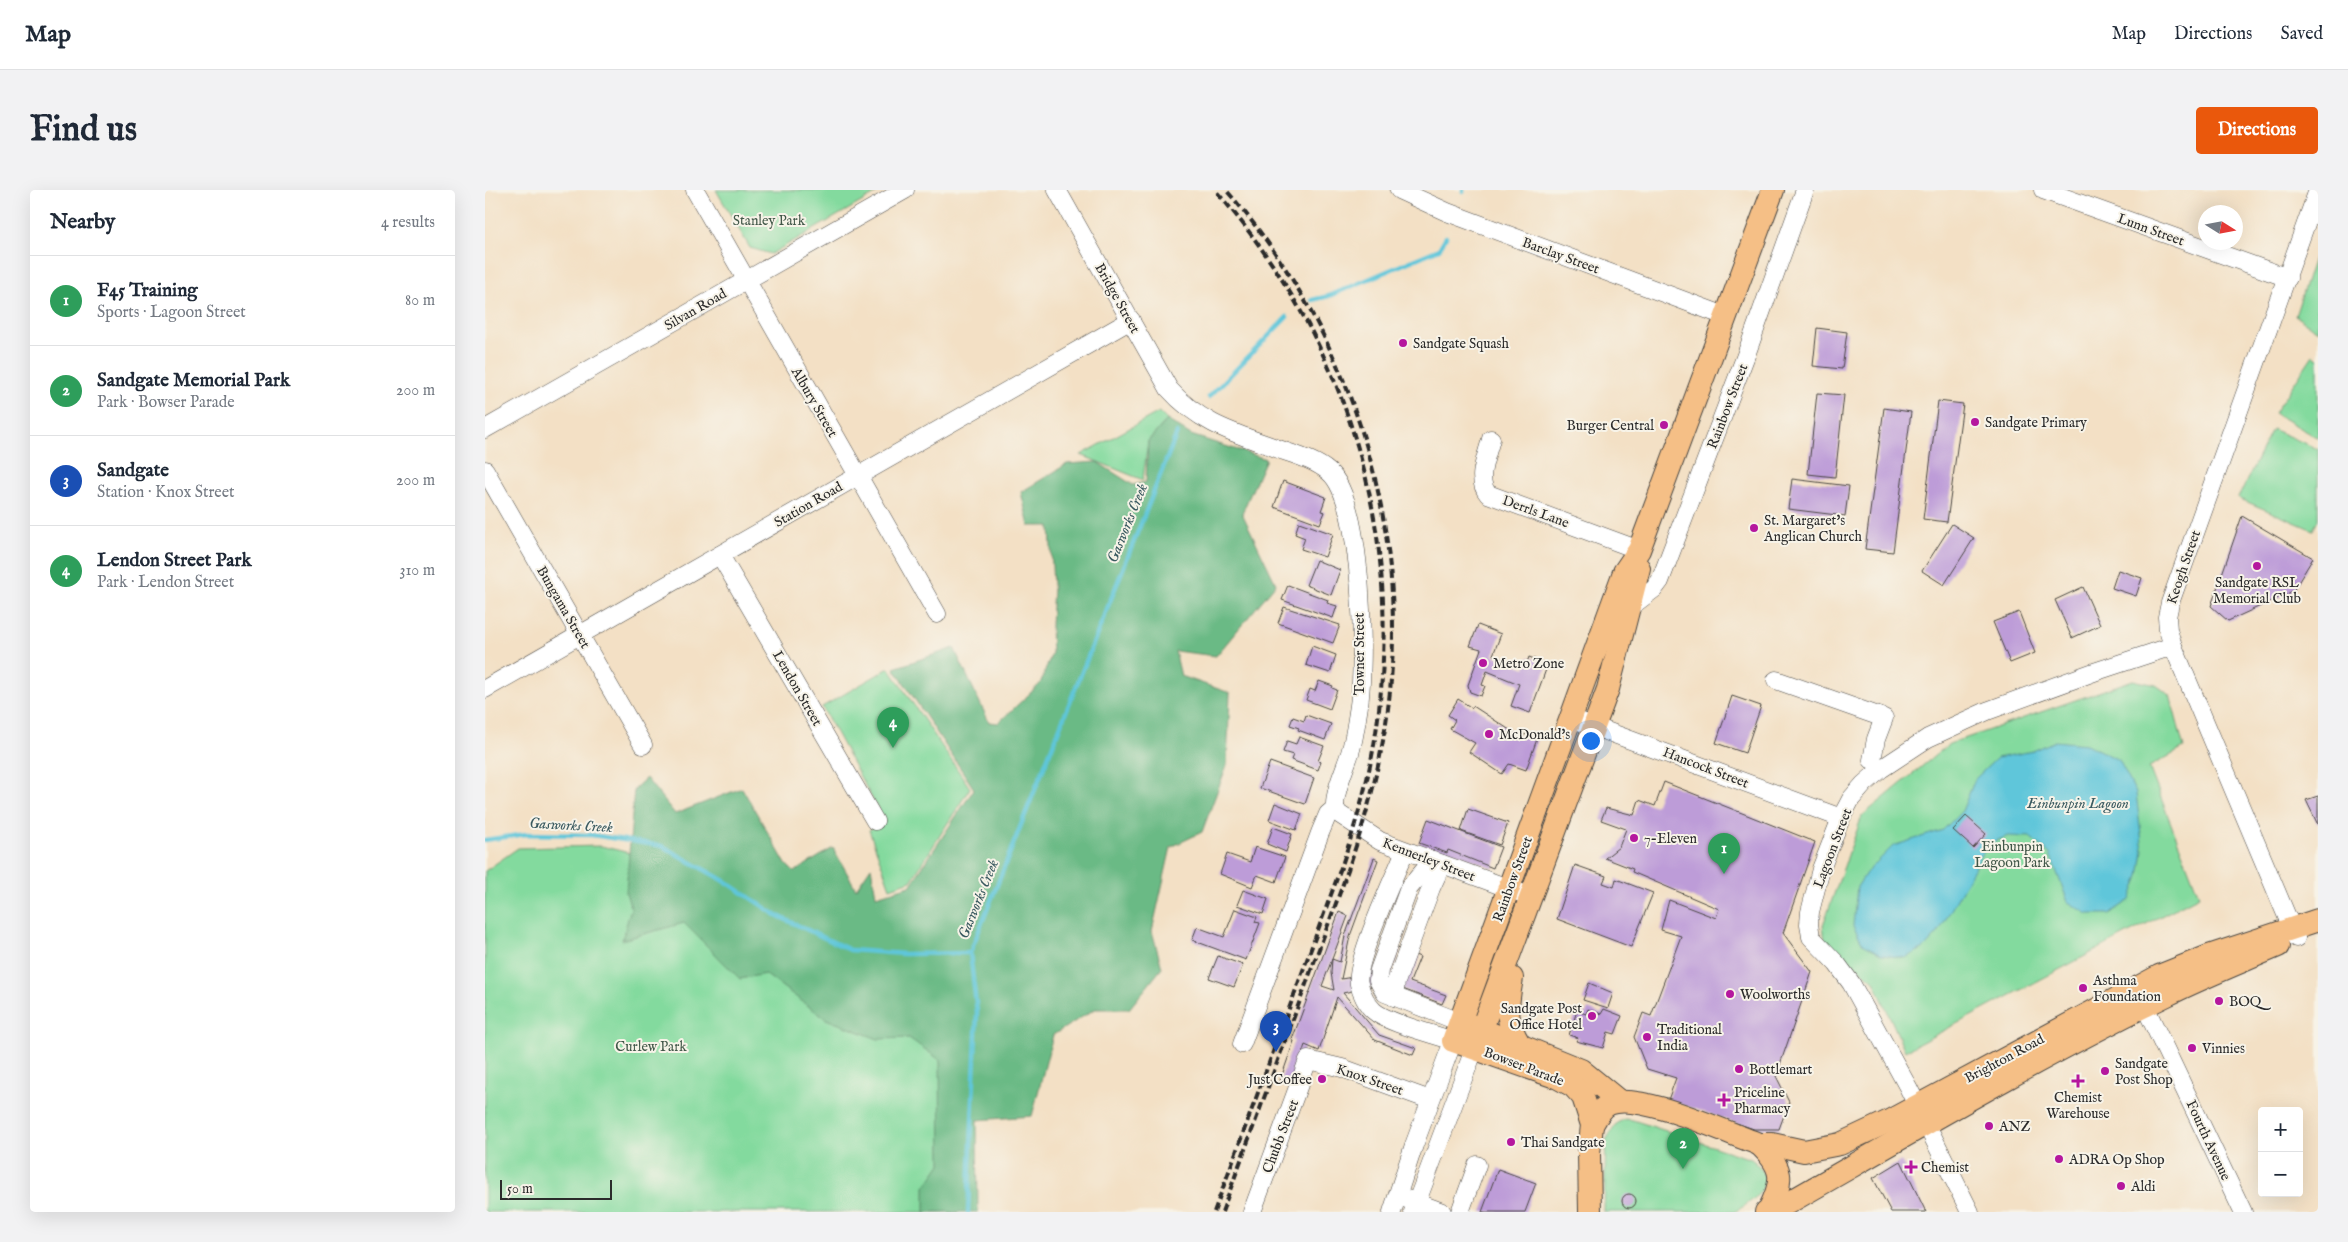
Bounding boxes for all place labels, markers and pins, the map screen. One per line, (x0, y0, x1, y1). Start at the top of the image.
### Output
place label: Sandgate Squash (1413, 335, 1509, 353)
marker: Sandgate Squash (1397, 337, 1409, 349)
place label: Sandgate Primary (1985, 414, 2087, 432)
marker: Sandgate Primary (1969, 416, 1981, 428)
place label: Burger Central (1566, 417, 1654, 435)
marker: Burger Central (1658, 419, 1670, 431)
place label: St. Margaret's Anglican Church (1763, 512, 1862, 546)
marker: St. Margaret's Anglican Church (1748, 522, 1760, 534)
marker: Sandgate RSL Memorial Club (2251, 560, 2263, 572)
place label: Sandgate RSL Memorial Club (2213, 574, 2301, 608)
place label: Metro Zone (1493, 655, 1565, 673)
marker: Metro Zone (1477, 657, 1489, 669)
pin: 4 (877, 707, 909, 748)
place label: McDonald's (1499, 726, 1570, 744)
marker: McDonald's (1483, 728, 1495, 740)
place label: 7-Eleven (1644, 830, 1698, 848)
marker: 7-Eleven (1628, 832, 1640, 844)
pin: 1 (1708, 833, 1740, 874)
place label: Asthma Foundation (2092, 972, 2161, 1006)
marker: Asthma Foundation (2077, 982, 2089, 994)
place label: Woolworths (1740, 986, 1810, 1004)
marker: Woolworths (1724, 988, 1736, 1000)
place label: BOQ (2229, 993, 2272, 1011)
marker: BOQ (2213, 995, 2225, 1007)
place label: Sandgate Post Office Hotel (1501, 1000, 1582, 1034)
marker: Sandgate Post Office Hotel (1586, 1010, 1598, 1022)
pin: 3 (1260, 1011, 1292, 1052)
place label: Traditional India (1657, 1021, 1722, 1055)
marker: Traditional India (1641, 1031, 1653, 1043)
place label: Vinnies (2201, 1040, 2245, 1058)
marker: Vinnies (2186, 1042, 2198, 1054)
place label: Sandgate Post Shop (2115, 1055, 2173, 1089)
place label: Bottlemart (1749, 1061, 1813, 1079)
marker: Bottlemart (1733, 1063, 1745, 1075)
marker: Sandgate Post Shop (2099, 1065, 2111, 1077)
place label: Just Coffee (1246, 1071, 1313, 1089)
marker: Just Coffee (1316, 1073, 1328, 1085)
marker: Chemist Warehouse (2072, 1075, 2084, 1087)
place label: Priceline Pharmacy (1734, 1084, 1791, 1118)
place label: Chemist Warehouse (2046, 1089, 2110, 1123)
marker: Priceline Pharmacy (1718, 1094, 1730, 1106)
place label: ANZ (1998, 1118, 2031, 1136)
marker: ANZ (1983, 1120, 1995, 1132)
pin: 2 (1667, 1128, 1699, 1169)
place label: Thai Sandgate (1521, 1134, 1605, 1152)
marker: Thai Sandgate (1505, 1136, 1517, 1148)
place label: ADRA Op Shop (2068, 1151, 2165, 1169)
marker: ADRA Op Shop (2053, 1153, 2065, 1165)
place label: Chemist (1921, 1159, 1969, 1177)
marker: Chemist (1905, 1161, 1917, 1173)
place label: Aldi (2130, 1178, 2156, 1196)
marker: Aldi (2115, 1180, 2127, 1192)

